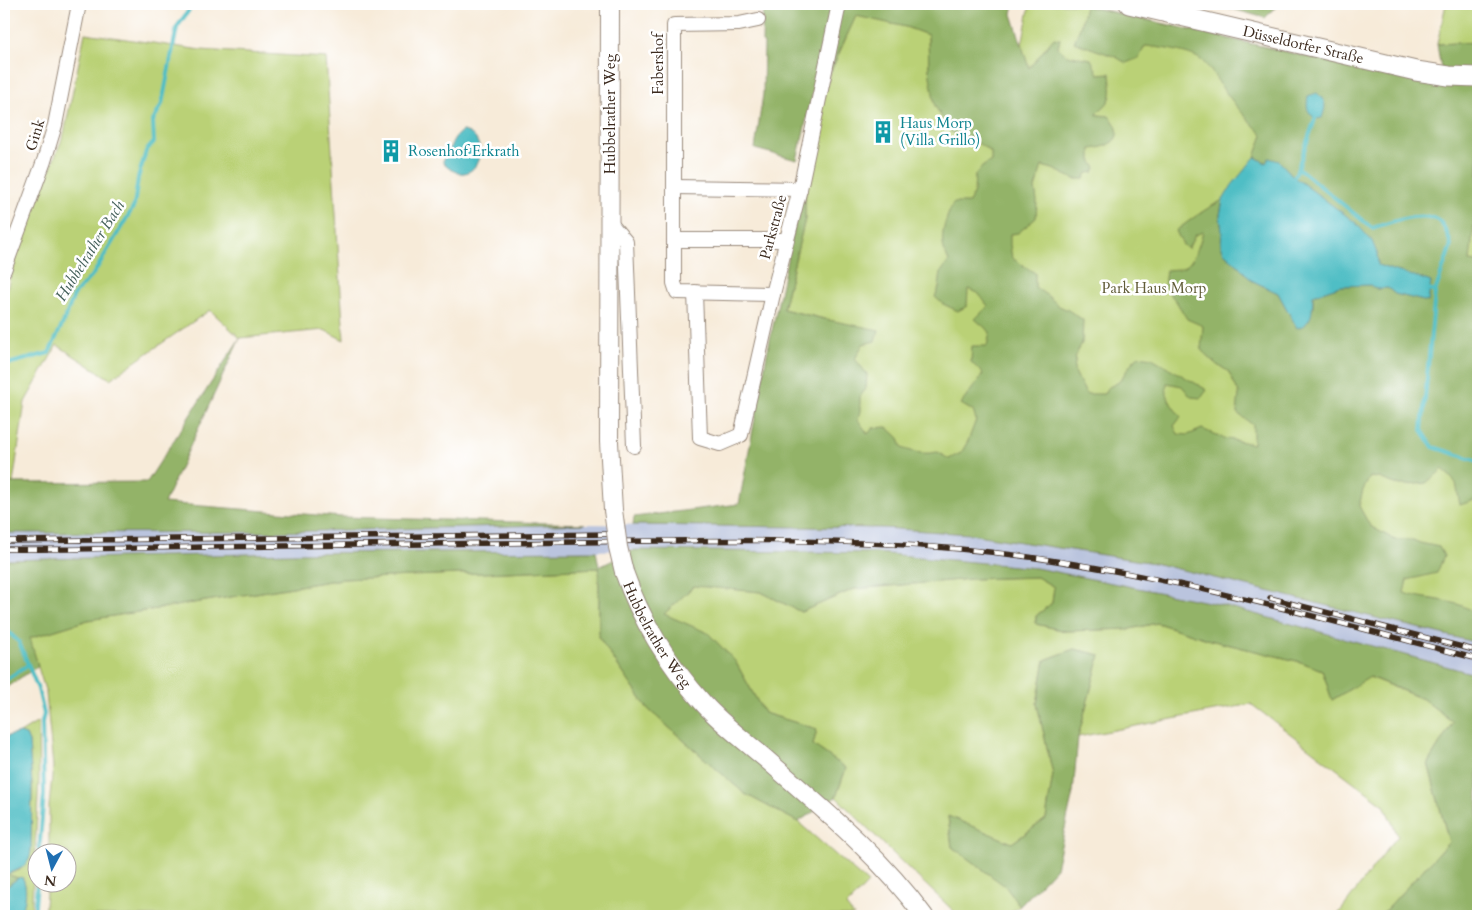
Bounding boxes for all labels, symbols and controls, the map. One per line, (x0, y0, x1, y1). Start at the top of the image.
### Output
street label: Düsseldorfer Straße (1241, 21, 1366, 69)
street label: Fabershof (648, 31, 668, 95)
street label: Hubbelrather Weg (600, 53, 620, 174)
place label: Haus Morp (Villa Grillo) (900, 113, 980, 150)
street label: Gink (21, 116, 49, 154)
building icon: Haus Morp (Villa Grillo) (870, 119, 896, 145)
building icon: Rosenhof Erkrath (378, 138, 404, 164)
place label: Rosenhof Erkrath (408, 141, 520, 161)
street label: Parkstraße (755, 192, 791, 262)
water label: Hubbelrather Bach (50, 196, 130, 306)
park label: Park Haus Morp (1102, 278, 1206, 298)
street label: Hubbelrather Weg (618, 578, 697, 692)
north arrow (28, 842, 78, 892)
text: N (43, 870, 58, 891)

